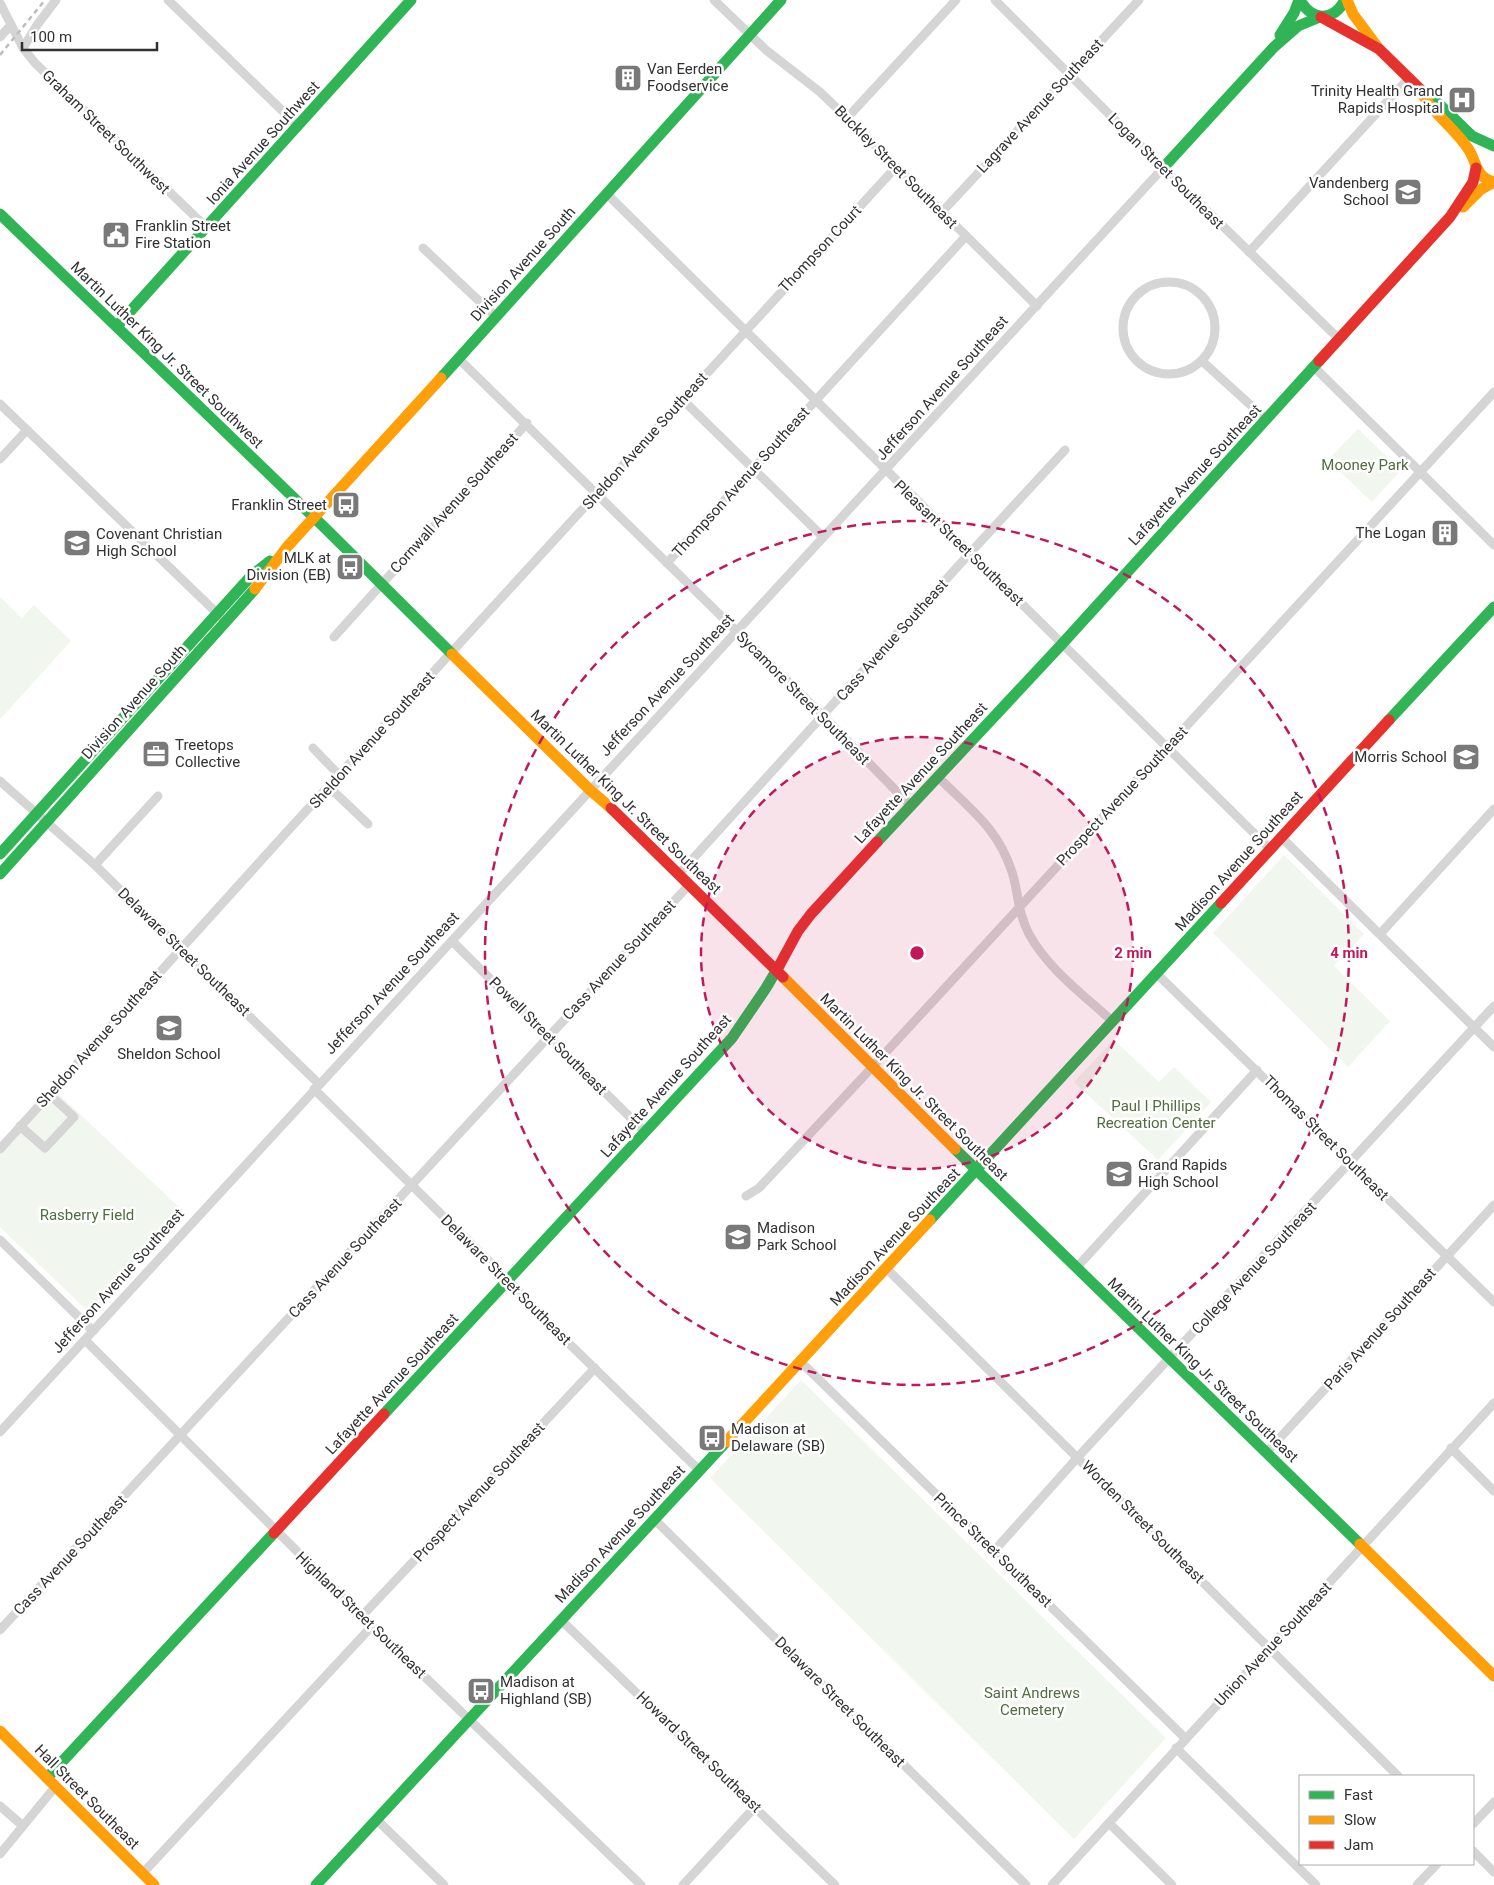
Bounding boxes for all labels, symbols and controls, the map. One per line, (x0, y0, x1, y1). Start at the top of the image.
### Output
scale bar (22, 20, 158, 52)
text: 100 m (30, 28, 72, 46)
street label: Lagrave Avenue Southeast (973, 35, 1107, 177)
place label: Van Eerden Foodservice (647, 60, 728, 95)
building icon: Van Eerden Foodservice (613, 63, 643, 93)
street label: Graham Street Southwest (38, 66, 174, 198)
street label: Ionia Avenue Southwest (203, 77, 323, 208)
place label: Trinity Health Grand Rapids Hospital (1311, 82, 1443, 117)
hospital icon: Trinity Health Grand Rapids Hospital (1447, 85, 1477, 115)
street label: Buckley Street Southeast (831, 102, 961, 232)
street label: Logan Street Southeast (1104, 109, 1228, 233)
place label: Vandenberg School (1309, 174, 1389, 209)
school or university icon: Vandenberg School (1393, 177, 1423, 207)
street label: Thompson Court (775, 202, 865, 296)
street label: Division Avenue South (467, 203, 579, 325)
place label: Franklin Street Fire Station (135, 217, 231, 252)
public building icon: Franklin Street Fire Station (101, 220, 131, 250)
street label: Martin Luther King Jr. Street Southwest (67, 258, 267, 452)
street label: Jefferson Avenue Southeast (872, 312, 1012, 464)
street label: Sheldon Avenue Southeast (579, 369, 711, 513)
street label: Lafayette Avenue Southeast (1125, 401, 1265, 549)
street label: Thompson Avenue Southeast (669, 403, 813, 561)
street label: Cornwall Avenue Southeast (386, 429, 522, 577)
park label: Mooney Park (1321, 456, 1409, 474)
street label: Pleasant Street Southeast (891, 476, 1028, 610)
bus stop icon: Franklin Street (331, 490, 361, 520)
place label: Franklin Street (231, 496, 327, 514)
building icon: The Logan (1430, 518, 1460, 548)
place label: The Logan (1356, 524, 1426, 542)
place label: Covenant Christian High School (96, 525, 222, 560)
school or university icon: Covenant Christian High School (62, 528, 92, 558)
place label: MLK at Division (EB) (246, 549, 331, 584)
bus stop icon: MLK at Division (EB) (335, 552, 365, 582)
street label: Cass Avenue Southeast (833, 575, 951, 705)
street label: Jefferson Avenue Southeast (596, 610, 738, 760)
street label: Sycamore Street Southeast (733, 628, 873, 768)
street label: Division Avenue South (78, 641, 190, 763)
street label: Sheldon Avenue Southeast (306, 668, 438, 812)
street label: Lafayette Avenue Southeast (851, 699, 991, 847)
street label: Martin Luther King Jr. Street Southeast (527, 706, 725, 898)
street label: Prospect Avenue Southeast (1053, 723, 1191, 869)
place label: Treetops Collective (175, 736, 240, 771)
office icon: Treetops Collective (141, 739, 171, 769)
school or university icon: Morris School (1451, 742, 1481, 772)
place label: Morris School (1354, 748, 1447, 766)
street label: Madison Avenue Southeast (1171, 787, 1307, 935)
street label: Delaware Street Southeast (114, 884, 254, 1020)
street label: Cass Avenue Southeast (559, 896, 679, 1024)
street label: Jefferson Avenue Southeast (321, 908, 463, 1058)
centre of rings (908, 944, 926, 962)
text: 2 min (1114, 944, 1152, 962)
text: 4 min (1330, 944, 1368, 962)
street label: Sheldon Avenue Southeast (33, 967, 165, 1111)
street label: Powell Street Southeast (485, 973, 611, 1099)
street label: Martin Luther King Jr. Street Southeast (816, 989, 1012, 1185)
street label: Lafayette Avenue Southeast (597, 1011, 735, 1161)
school or university icon: Sheldon School (154, 1013, 184, 1043)
place label: Sheldon School (117, 1045, 221, 1063)
street label: Thomas Street Southeast (1260, 1072, 1392, 1204)
park label: Paul I Phillips Recreation Center (1096, 1097, 1216, 1132)
place label: Grand Rapids High School (1138, 1156, 1227, 1191)
school or university icon: Grand Rapids High School (1104, 1159, 1134, 1189)
street label: Madison Avenue Southeast (826, 1164, 964, 1310)
street label: Cass Avenue Southeast (285, 1194, 405, 1322)
street label: College Avenue Southeast (1188, 1198, 1320, 1338)
street label: Jefferson Avenue Southeast (48, 1205, 188, 1357)
park label: Rasberry Field (40, 1206, 134, 1224)
street label: Delaware Street Southeast (437, 1211, 575, 1349)
place label: Madison Park School (757, 1219, 837, 1254)
school or university icon: Madison Park School (723, 1222, 753, 1252)
street label: Paris Avenue Southeast (1320, 1264, 1440, 1394)
street label: Martin Luther King Jr. Street Southeast (1104, 1274, 1302, 1466)
street label: Lafayette Avenue Southeast (322, 1310, 462, 1458)
street label: Prospect Avenue Southeast (410, 1419, 548, 1565)
place label: Madison at Delaware (SB) (731, 1420, 825, 1455)
bus stop icon: Madison at Delaware (SB) (697, 1423, 727, 1453)
street label: Worden Street Southeast (1078, 1457, 1208, 1587)
street label: Madison Avenue Southeast (551, 1461, 689, 1607)
street label: Prince Street Southeast (930, 1489, 1056, 1611)
street label: Cass Avenue Southeast (10, 1491, 130, 1619)
street label: Highland Street Southeast (292, 1548, 430, 1682)
street label: Union Avenue Southeast (1211, 1578, 1335, 1710)
street label: Delaware Street Southeast (771, 1633, 909, 1771)
place label: Madison at Highland (SB) (500, 1673, 592, 1708)
bus stop icon: Madison at Highland (SB) (466, 1676, 496, 1706)
park label: Saint Andrews Cemetery (984, 1684, 1080, 1719)
street label: Howard Street Southeast (633, 1688, 765, 1816)
street label: Hall Street Southeast (31, 1741, 143, 1853)
legend (1299, 1775, 1474, 1865)
text: Fast (1344, 1786, 1373, 1804)
text: Slow (1344, 1811, 1376, 1829)
text: Jam (1344, 1836, 1374, 1854)

